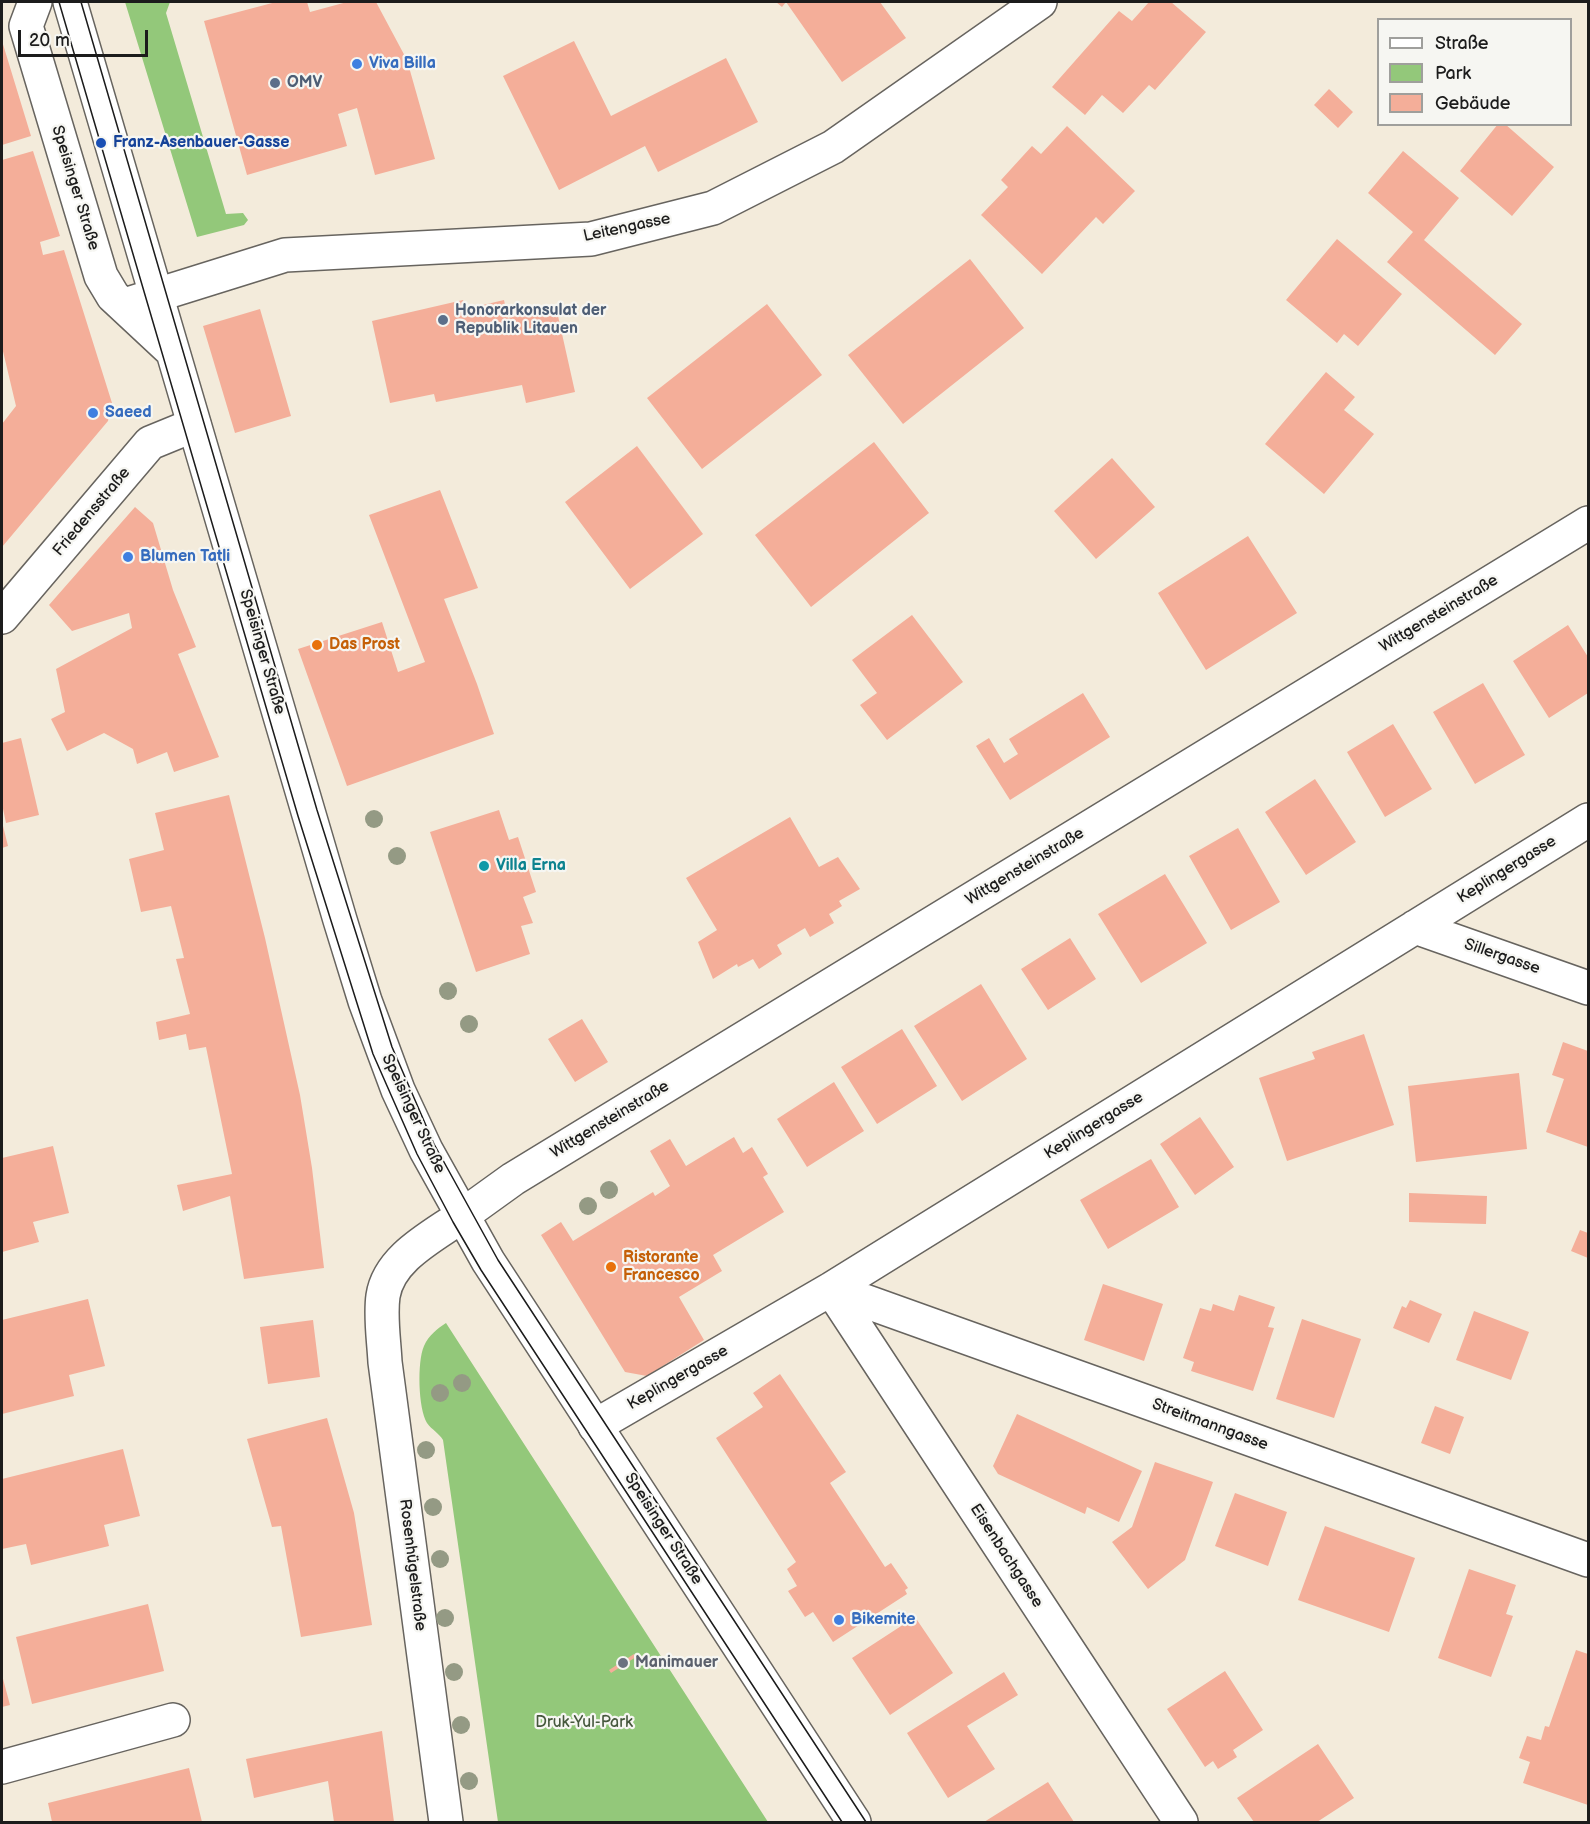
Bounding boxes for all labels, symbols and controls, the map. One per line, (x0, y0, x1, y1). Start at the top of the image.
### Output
scale bar (21, 18, 152, 56)
legend (1377, 18, 1572, 126)
text: 20 m (29, 30, 70, 51)
text: Straße (1435, 33, 1488, 54)
place label: Viva Billa (369, 54, 436, 74)
marker: Viva Billa (350, 57, 364, 71)
text: Park (1435, 63, 1471, 84)
place label: OMV (287, 73, 322, 93)
marker: OMV (268, 76, 282, 90)
text: Gebäude (1435, 93, 1511, 114)
street label: Speisinger Straße (47, 123, 103, 253)
place label: Franz-Asenbauer-Gasse (113, 133, 289, 153)
marker: Franz-Asenbauer-Gasse (94, 136, 108, 150)
street label: Leitengasse (582, 209, 672, 247)
place label: Honorarkonsulat der Republik Litauen (455, 301, 606, 339)
marker: Honorarkonsulat der Republik Litauen (436, 313, 450, 327)
place label: Saeed (105, 403, 152, 423)
marker: Saeed (86, 406, 100, 420)
street label: Friedensstraße (49, 464, 135, 560)
place label: Blumen Tatli (140, 547, 230, 567)
marker: Blumen Tatli (121, 550, 135, 564)
street label: Wittgensteinstraße (1376, 571, 1502, 657)
street label: Speisinger Straße (235, 587, 289, 717)
place label: Das Prost (329, 635, 400, 655)
marker: Das Prost (310, 638, 324, 652)
street label: Wittgensteinstraße (962, 824, 1088, 910)
street label: Keplingergasse (1454, 832, 1560, 908)
place label: Villa Erna (496, 856, 566, 876)
marker: Villa Erna (477, 859, 491, 873)
street label: Sillergasse (1462, 935, 1542, 979)
street label: Speisinger Straße (377, 1051, 449, 1177)
street label: Wittgensteinstraße (547, 1077, 673, 1163)
street label: Keplingergasse (1041, 1088, 1147, 1164)
place label: Ristorante Francesco (623, 1248, 699, 1286)
marker: Ristorante Francesco (604, 1260, 618, 1274)
street label: Keplingergasse (624, 1341, 732, 1415)
street label: Streitmanngasse (1149, 1395, 1271, 1455)
street label: Speisinger Straße (620, 1470, 706, 1588)
street label: Rosenhügelstraße (394, 1498, 430, 1632)
street label: Eisenbachgasse (965, 1500, 1047, 1612)
place label: Bikemite (851, 1610, 915, 1630)
marker: Bikemite (832, 1613, 846, 1627)
place label: Manimauer (635, 1653, 718, 1673)
marker: Manimauer (616, 1656, 630, 1670)
park label: Druk-Yul-Park (535, 1713, 633, 1733)

